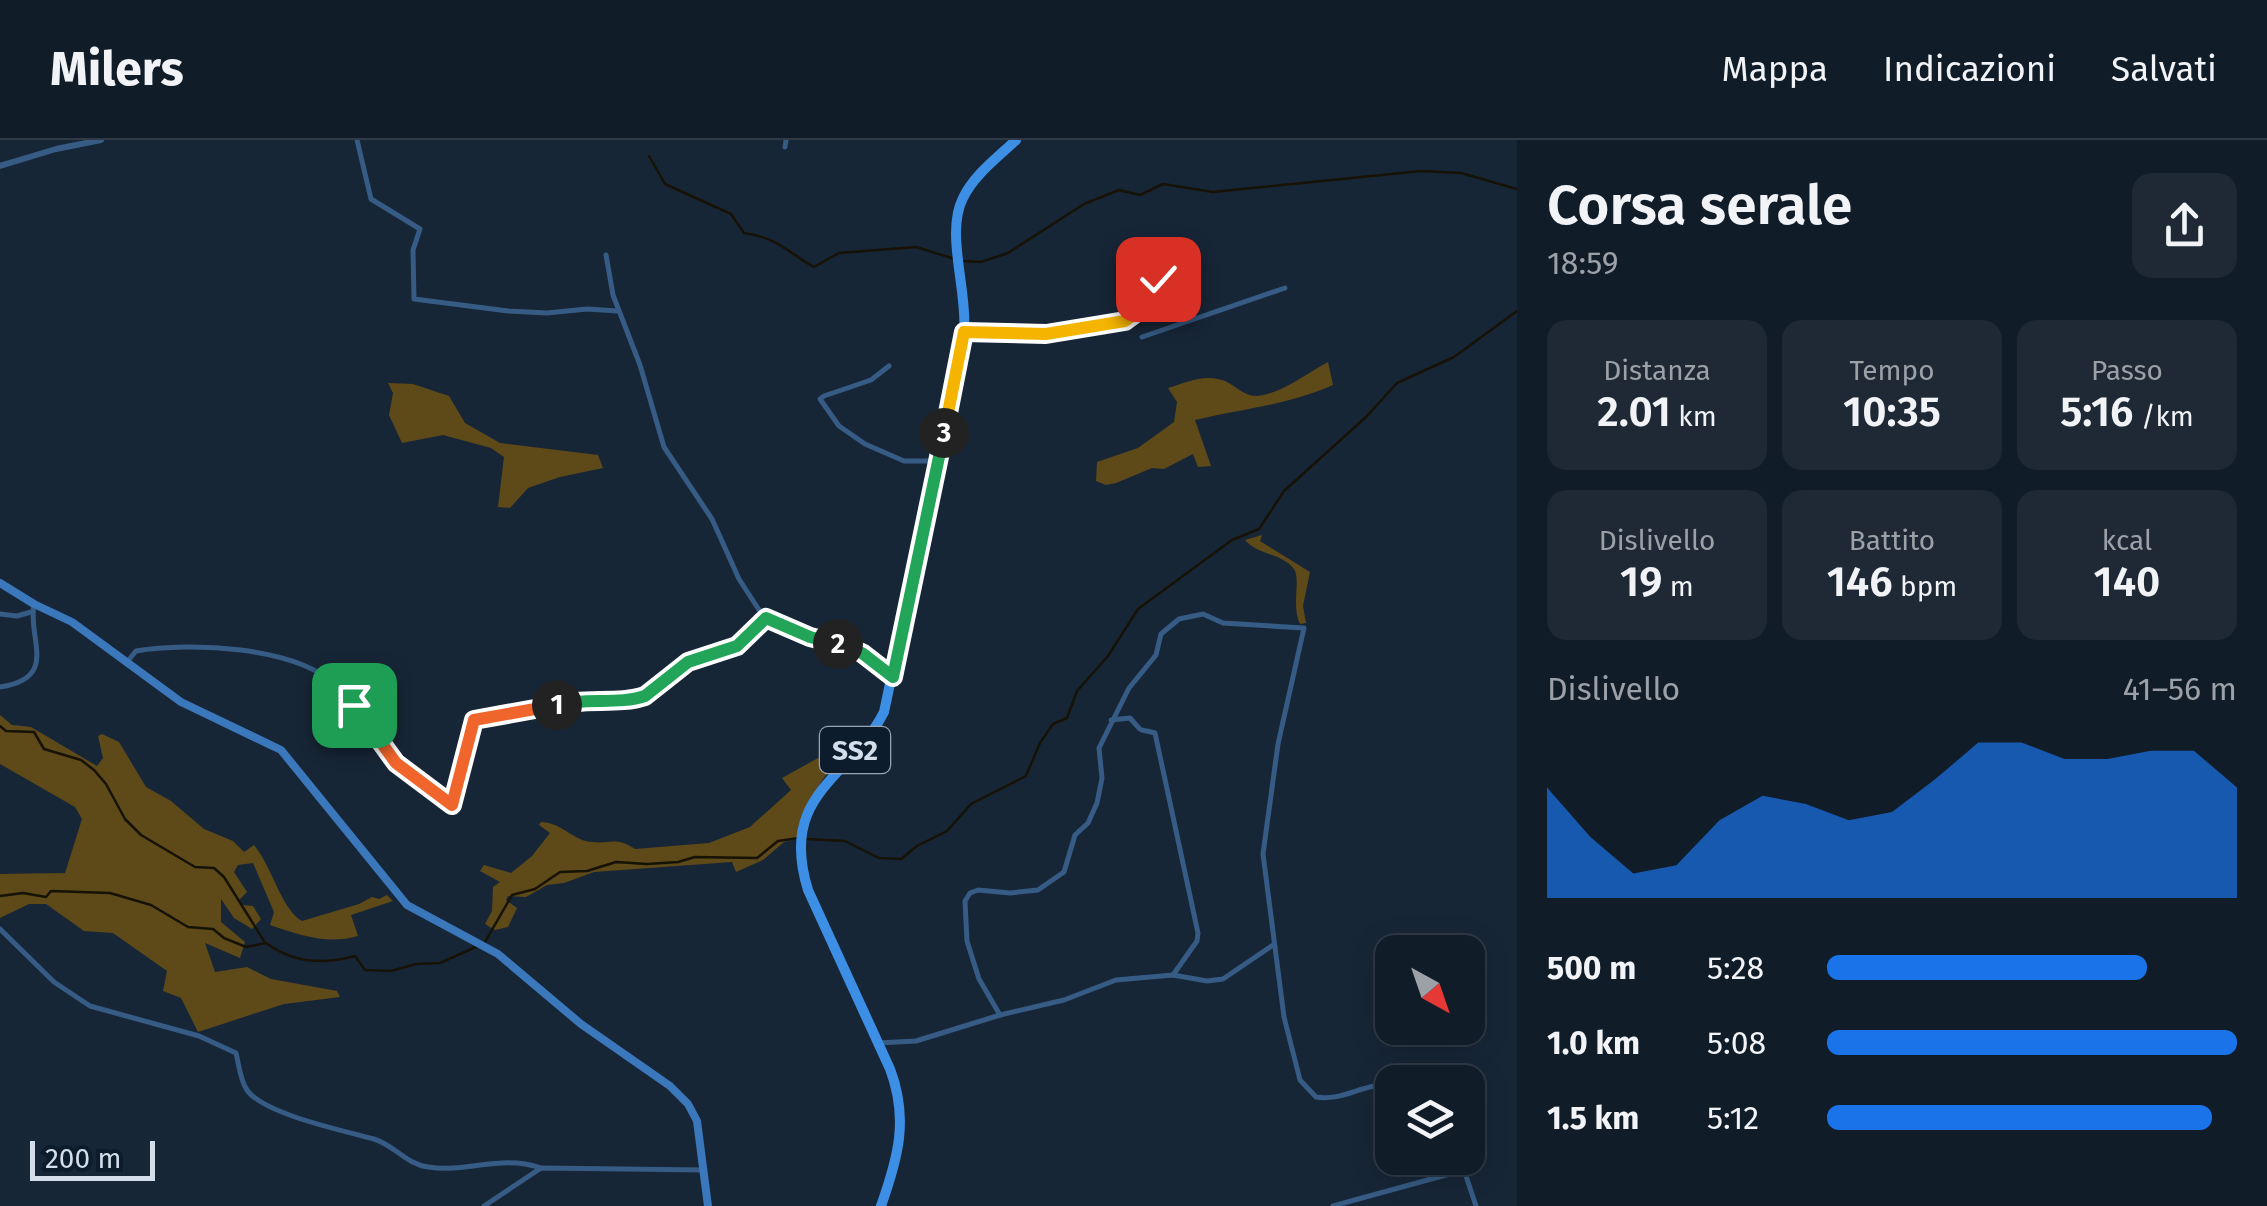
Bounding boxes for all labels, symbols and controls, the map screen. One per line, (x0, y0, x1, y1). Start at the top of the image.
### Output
text: Milers (50, 40, 184, 98)
text: Mappa (1722, 48, 1828, 90)
text: Indicazioni (1883, 48, 2056, 90)
text: Salvati (2111, 48, 2217, 90)
text: Corsa serale (1547, 173, 1852, 239)
button: share (2132, 173, 2237, 278)
pin (1116, 237, 1201, 322)
text: 18:59 (1547, 244, 1619, 282)
icon: check (1131, 252, 1186, 307)
text: Distanza (1603, 354, 1711, 387)
text: Tempo (1849, 354, 1935, 387)
text: Passo (2091, 354, 2163, 387)
text: 2.01 (1597, 387, 1671, 437)
text: 10:35 (1843, 387, 1941, 437)
text: 5:16 (2060, 387, 2133, 437)
text: km (1671, 400, 1717, 433)
text: /km (2133, 400, 2194, 433)
pin: 3 (919, 408, 969, 458)
text: 3 (937, 416, 951, 449)
text: Dislivello (1599, 524, 1715, 557)
text: Battito (1849, 524, 1935, 557)
text: kcal (2102, 524, 2152, 557)
text: 19 (1620, 557, 1662, 607)
text: 146 (1827, 557, 1893, 607)
text: 140 (2094, 557, 2160, 607)
text: m (1662, 570, 1694, 603)
text: bpm (1893, 570, 1957, 603)
pin: 2 (813, 619, 863, 669)
text: 2 (831, 627, 845, 660)
pin (312, 663, 397, 748)
text: Dislivello (1547, 670, 1680, 708)
text: 41–56 m (2123, 670, 2237, 708)
icon: arrive (327, 678, 382, 733)
pin: 1 (532, 680, 582, 730)
text: 1 (551, 688, 564, 721)
road number: SS2 (820, 727, 890, 773)
north arrow (1375, 935, 1485, 1045)
map controls (1375, 935, 1485, 1175)
text: 500 m (1547, 949, 1636, 987)
text: 5:28 (1707, 949, 1764, 987)
text: 1.0 km (1547, 1024, 1640, 1062)
text: 5:08 (1707, 1024, 1766, 1062)
button: layers (1375, 1065, 1485, 1175)
text: 1.5 km (1547, 1099, 1639, 1137)
text: 5:12 (1707, 1099, 1759, 1137)
scale bar (30, 1136, 155, 1180)
text: 200 m (45, 1142, 122, 1175)

